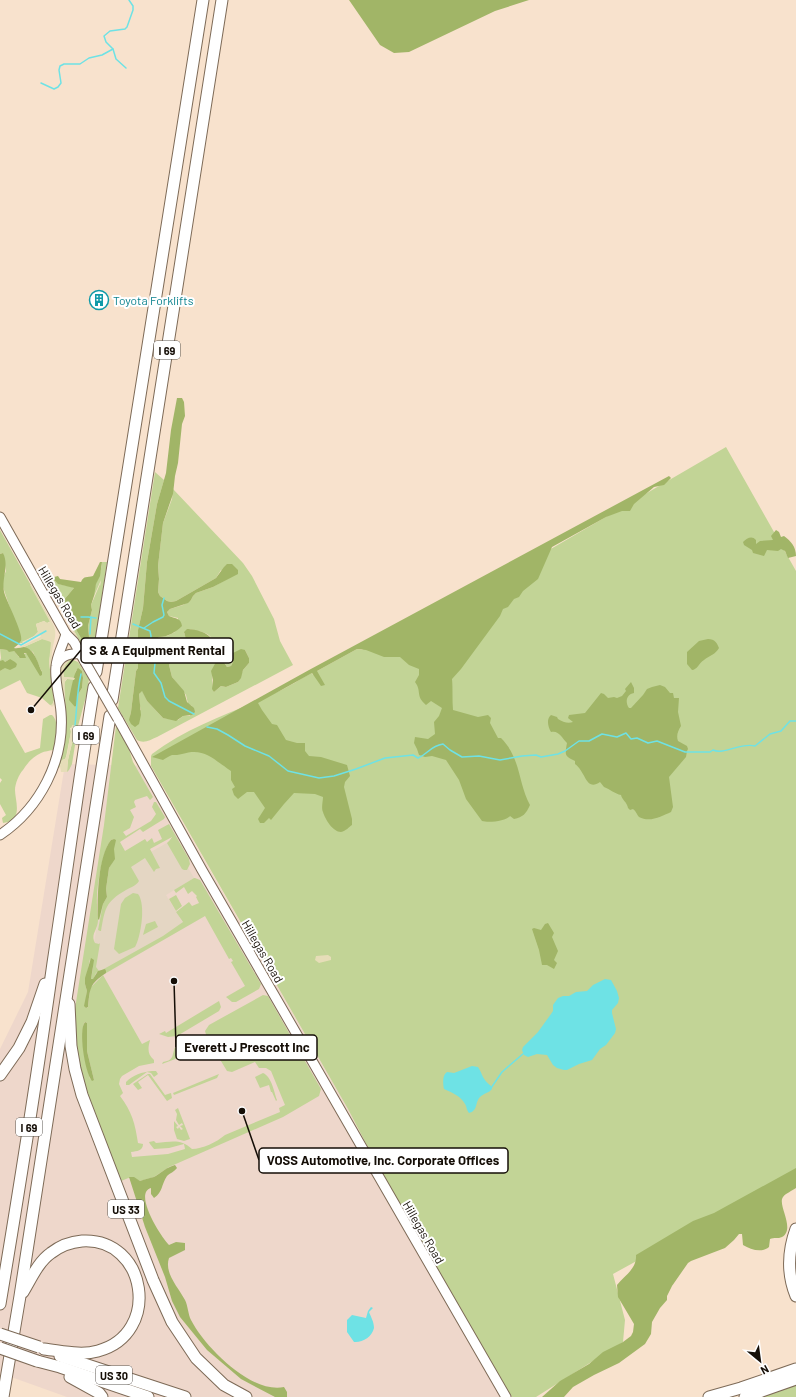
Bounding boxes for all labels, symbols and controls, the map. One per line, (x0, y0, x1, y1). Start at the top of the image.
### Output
building icon: Toyota Forklifts (88, 289, 110, 311)
place label: Toyota Forklifts (113, 293, 194, 307)
road number: I 69 (154, 341, 180, 359)
street label: Hillegas Road (36, 563, 84, 631)
callout: S & A Equipment Rental (81, 638, 233, 663)
text: S & A Equipment Rental (89, 642, 225, 658)
road number: I 69 (73, 726, 99, 744)
street label: Hillegas Road (239, 917, 287, 985)
callout: Everett J Prescott Inc (176, 1035, 317, 1060)
text: Everett J Prescott Inc (184, 1039, 310, 1055)
road number: I 69 (16, 1118, 42, 1136)
callout: VOSS Automotive, Inc. Corporate Offices (259, 1148, 508, 1173)
text: VOSS Automotive, Inc. Corporate Offices (267, 1152, 500, 1168)
street label: Hillegas Road (400, 1198, 448, 1266)
road number: US 33 (108, 1200, 144, 1218)
north arrow (740, 1341, 780, 1381)
text: N (759, 1363, 771, 1378)
road number: US 30 (96, 1366, 132, 1384)

